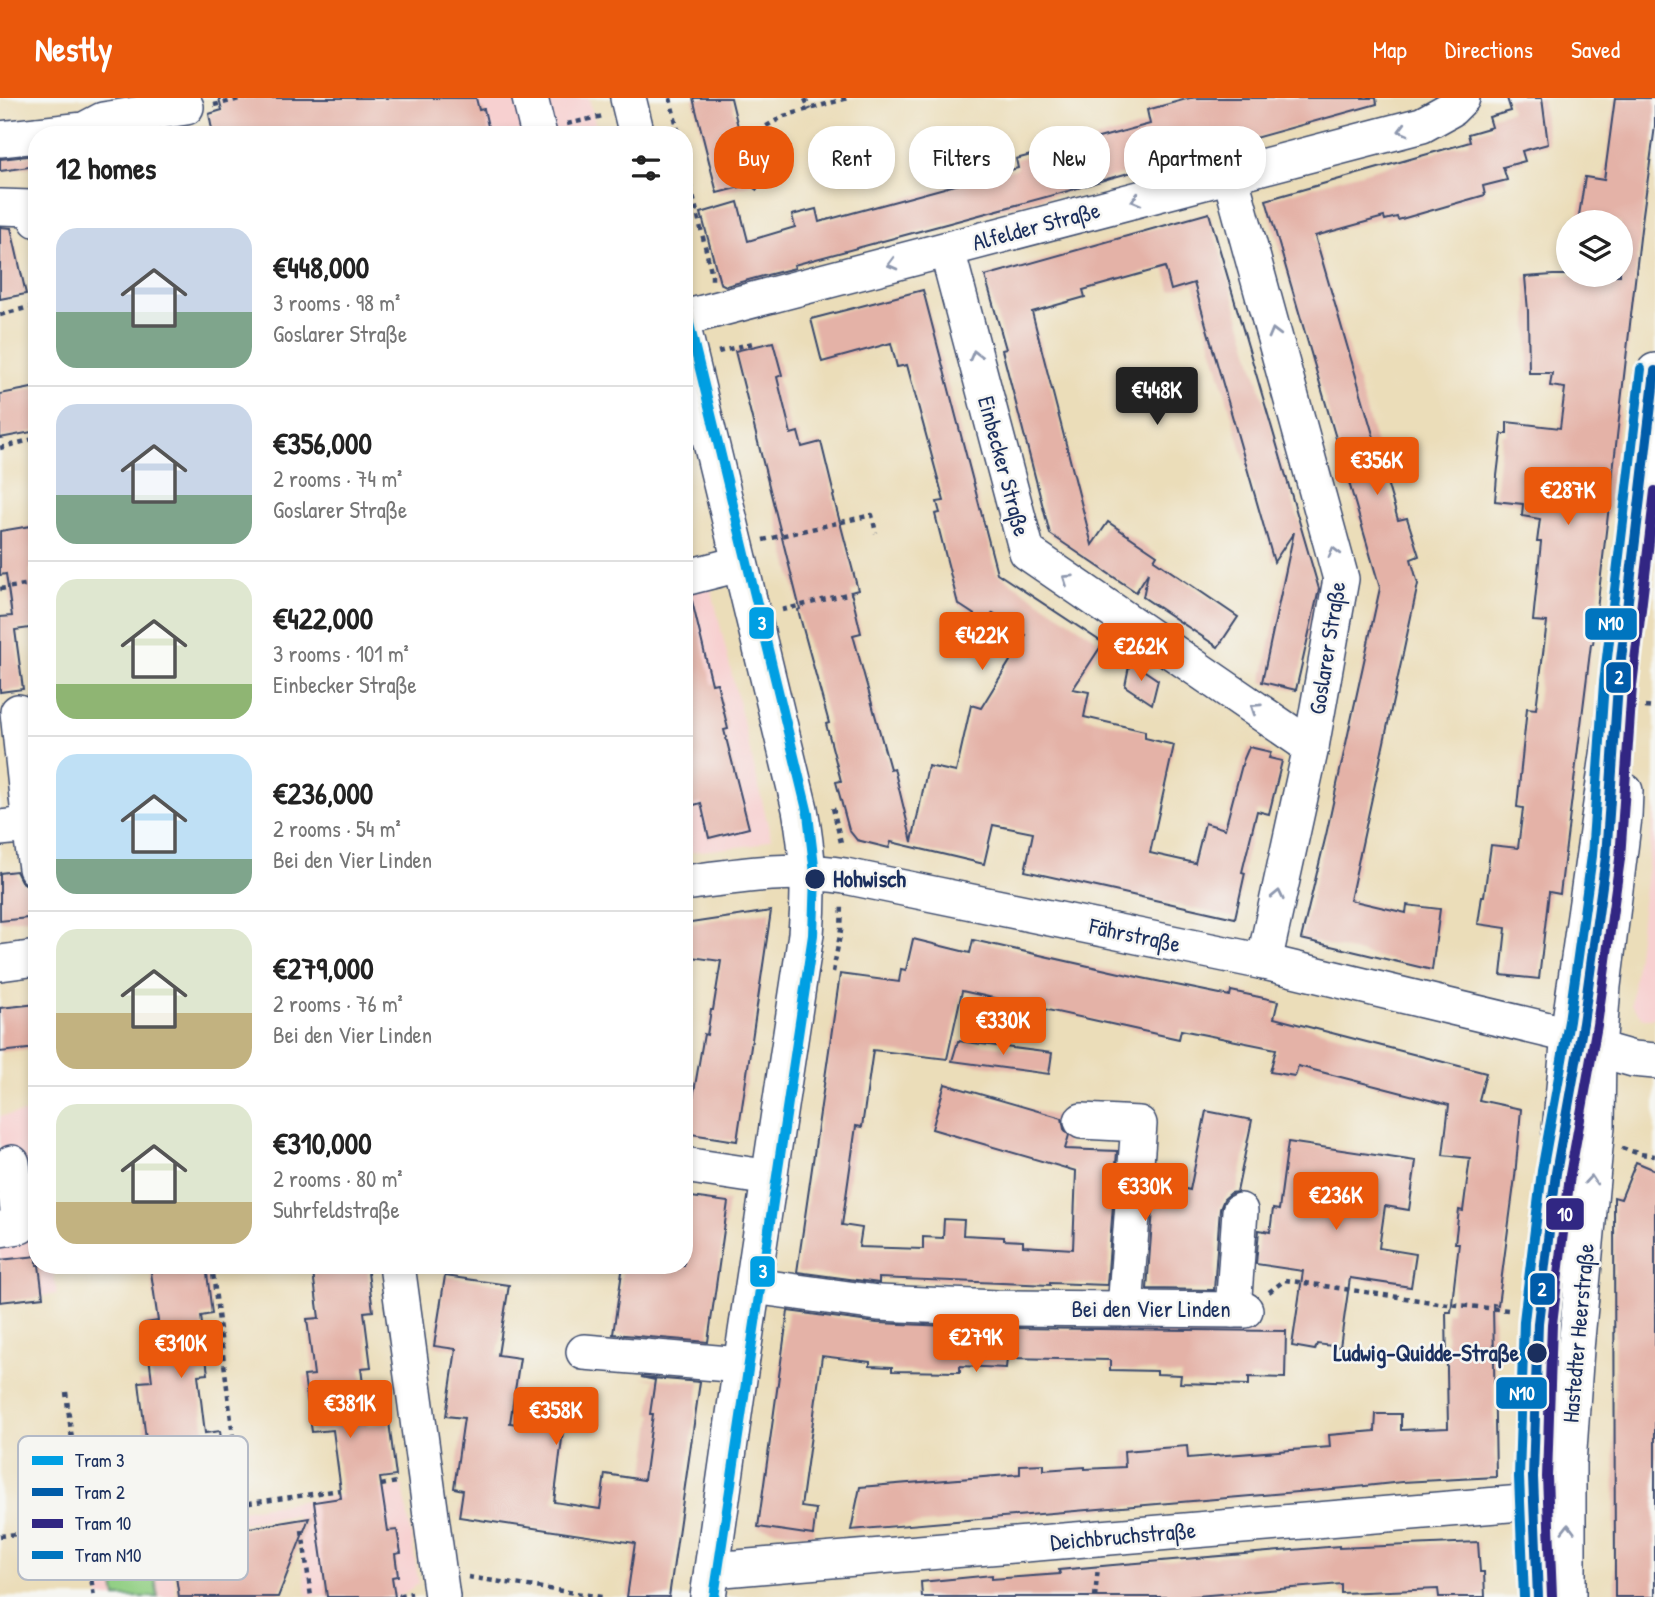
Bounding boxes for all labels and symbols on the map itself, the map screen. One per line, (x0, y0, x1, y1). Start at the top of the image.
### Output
one-way arrow (1397, 122, 1409, 136)
one-way arrow (1130, 192, 1142, 206)
street label: Alfelder Straße (969, 194, 1103, 257)
one-way arrow (886, 256, 898, 270)
one-way arrow (1268, 327, 1282, 339)
one-way arrow (969, 349, 983, 361)
pin: €448K (1108, 368, 1206, 427)
street label: Einbecker Straße (971, 392, 1038, 539)
pin: €356K (1328, 438, 1426, 497)
pin: €287K (1519, 468, 1617, 527)
one-way arrow (1328, 547, 1342, 559)
one-way arrow (1062, 575, 1075, 587)
street label: Goslarer Straße (1301, 579, 1352, 717)
line badge: 3 (748, 606, 775, 640)
line badge: N10 (1584, 607, 1638, 641)
text: 3 (758, 610, 767, 636)
text: N10 (1598, 610, 1624, 636)
pin: €422K (933, 612, 1031, 672)
pin: €262K (1092, 624, 1190, 683)
line badge: 2 (1605, 661, 1632, 694)
text: 2 (1615, 664, 1624, 690)
one-way arrow (1250, 704, 1263, 716)
place label: Hohwisch (833, 863, 906, 894)
marker: Hohwisch (803, 867, 827, 891)
one-way arrow (1270, 889, 1285, 901)
street label: Fährstraße (1086, 910, 1183, 959)
pin: €330K (954, 998, 1052, 1057)
pin: €330K (1096, 1164, 1194, 1223)
pin: €236K (1287, 1172, 1385, 1232)
one-way arrow (1584, 1174, 1599, 1186)
line badge: 10 (1545, 1197, 1585, 1231)
text: 10 (1557, 1201, 1573, 1227)
street label: Hastedter Heerstraße (1554, 1242, 1601, 1424)
line badge: 3 (749, 1255, 776, 1288)
text: 3 (759, 1258, 768, 1284)
line badge: 2 (1529, 1272, 1556, 1306)
text: 2 (1538, 1276, 1547, 1302)
street label: Bei den Vier Linden (1071, 1293, 1231, 1324)
pin: €279K (927, 1314, 1025, 1374)
pin: €310K (132, 1320, 230, 1380)
place label: Ludwig-Quidde-Straße (1333, 1337, 1520, 1369)
marker: Ludwig-Quidde-Straße (1525, 1341, 1549, 1365)
line badge: N10 (1495, 1376, 1548, 1410)
pin: €381K (301, 1380, 399, 1440)
text: N10 (1509, 1380, 1535, 1406)
pin: €358K (507, 1388, 605, 1447)
legend (18, 1436, 248, 1580)
text: Tram 3 (75, 1447, 124, 1473)
text: Tram 2 (75, 1479, 125, 1505)
text: Tram 10 (75, 1510, 131, 1536)
street label: Deichbruchstraße (1049, 1514, 1197, 1557)
one-way arrow (1560, 1523, 1576, 1534)
text: Tram N10 (75, 1542, 141, 1568)

